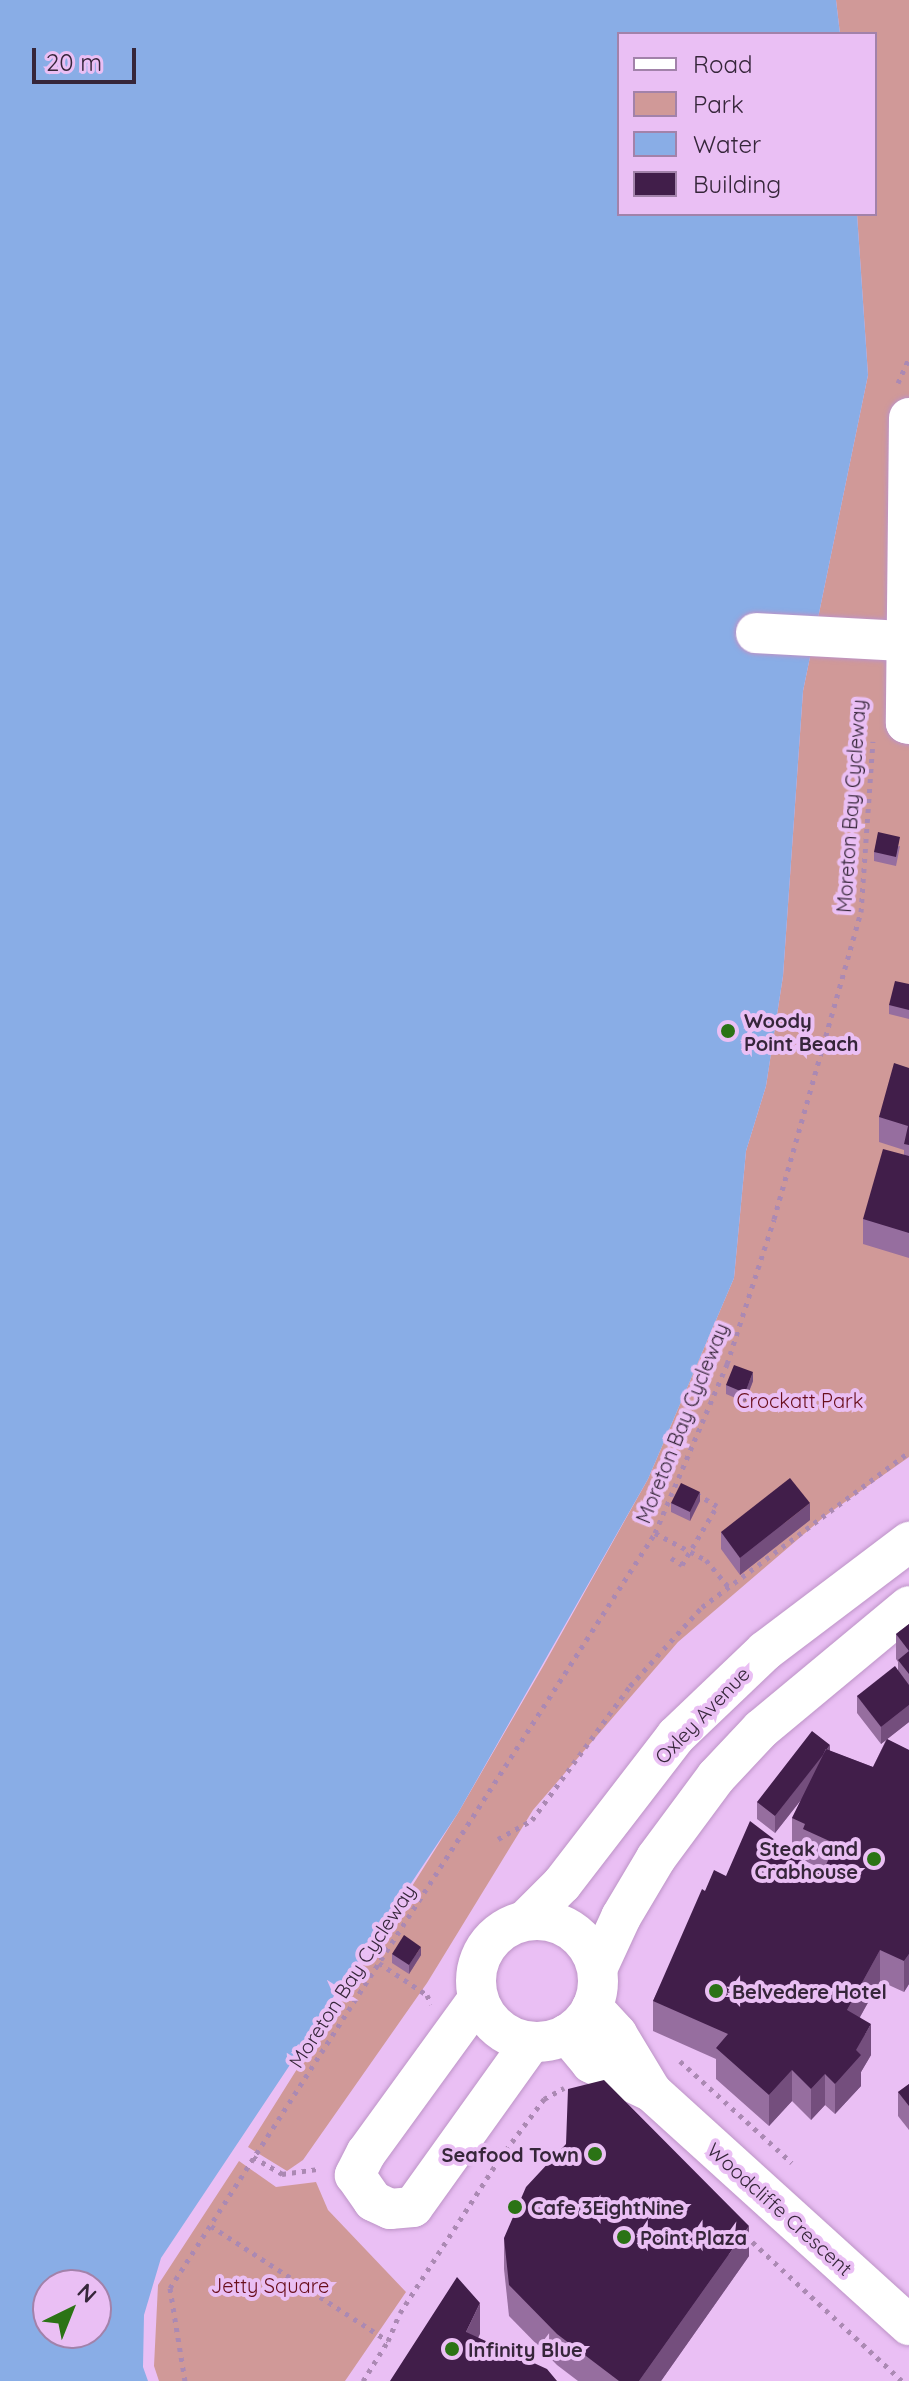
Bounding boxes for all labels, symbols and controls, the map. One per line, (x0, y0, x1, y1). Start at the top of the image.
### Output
scale bar (36, 32, 140, 82)
legend (617, 32, 877, 216)
text: 20 m (46, 47, 102, 77)
text: Road (693, 49, 753, 79)
text: Park (693, 89, 744, 119)
text: Water (693, 129, 761, 159)
text: Building (693, 169, 781, 199)
street label: Moreton Bay Cycleway (832, 698, 870, 914)
place label: Woody Point Beach (744, 1008, 858, 1055)
marker: Woody Point Beach (719, 1022, 737, 1040)
street label: Moreton Bay Cycleway (631, 1319, 733, 1527)
park label: Crockatt Park (737, 1388, 863, 1412)
street label: Oxley Avenue (650, 1661, 754, 1769)
place label: Steak and Crabhouse (755, 1836, 858, 1883)
marker: Steak and Crabhouse (865, 1850, 883, 1868)
street label: Moreton Bay Cycleway (284, 1880, 420, 2072)
place label: Belvedere Hotel (732, 1979, 887, 2003)
marker: Belvedere Hotel (707, 1982, 725, 2000)
street label: Woodcliffe Crescent (703, 2138, 857, 2280)
place label: Seafood Town (441, 2142, 579, 2166)
marker: Seafood Town (586, 2145, 604, 2163)
place label: Cafe 3EightNine (531, 2195, 684, 2219)
marker: Cafe 3EightNine (506, 2198, 524, 2216)
place label: Point Plaza (640, 2225, 747, 2249)
marker: Point Plaza (615, 2228, 633, 2246)
north arrow (32, 2269, 112, 2349)
park label: Jetty Square (211, 2273, 329, 2297)
text: N (72, 2277, 102, 2309)
place label: Infinity Blue (468, 2337, 583, 2361)
marker: Infinity Blue (443, 2340, 461, 2358)

